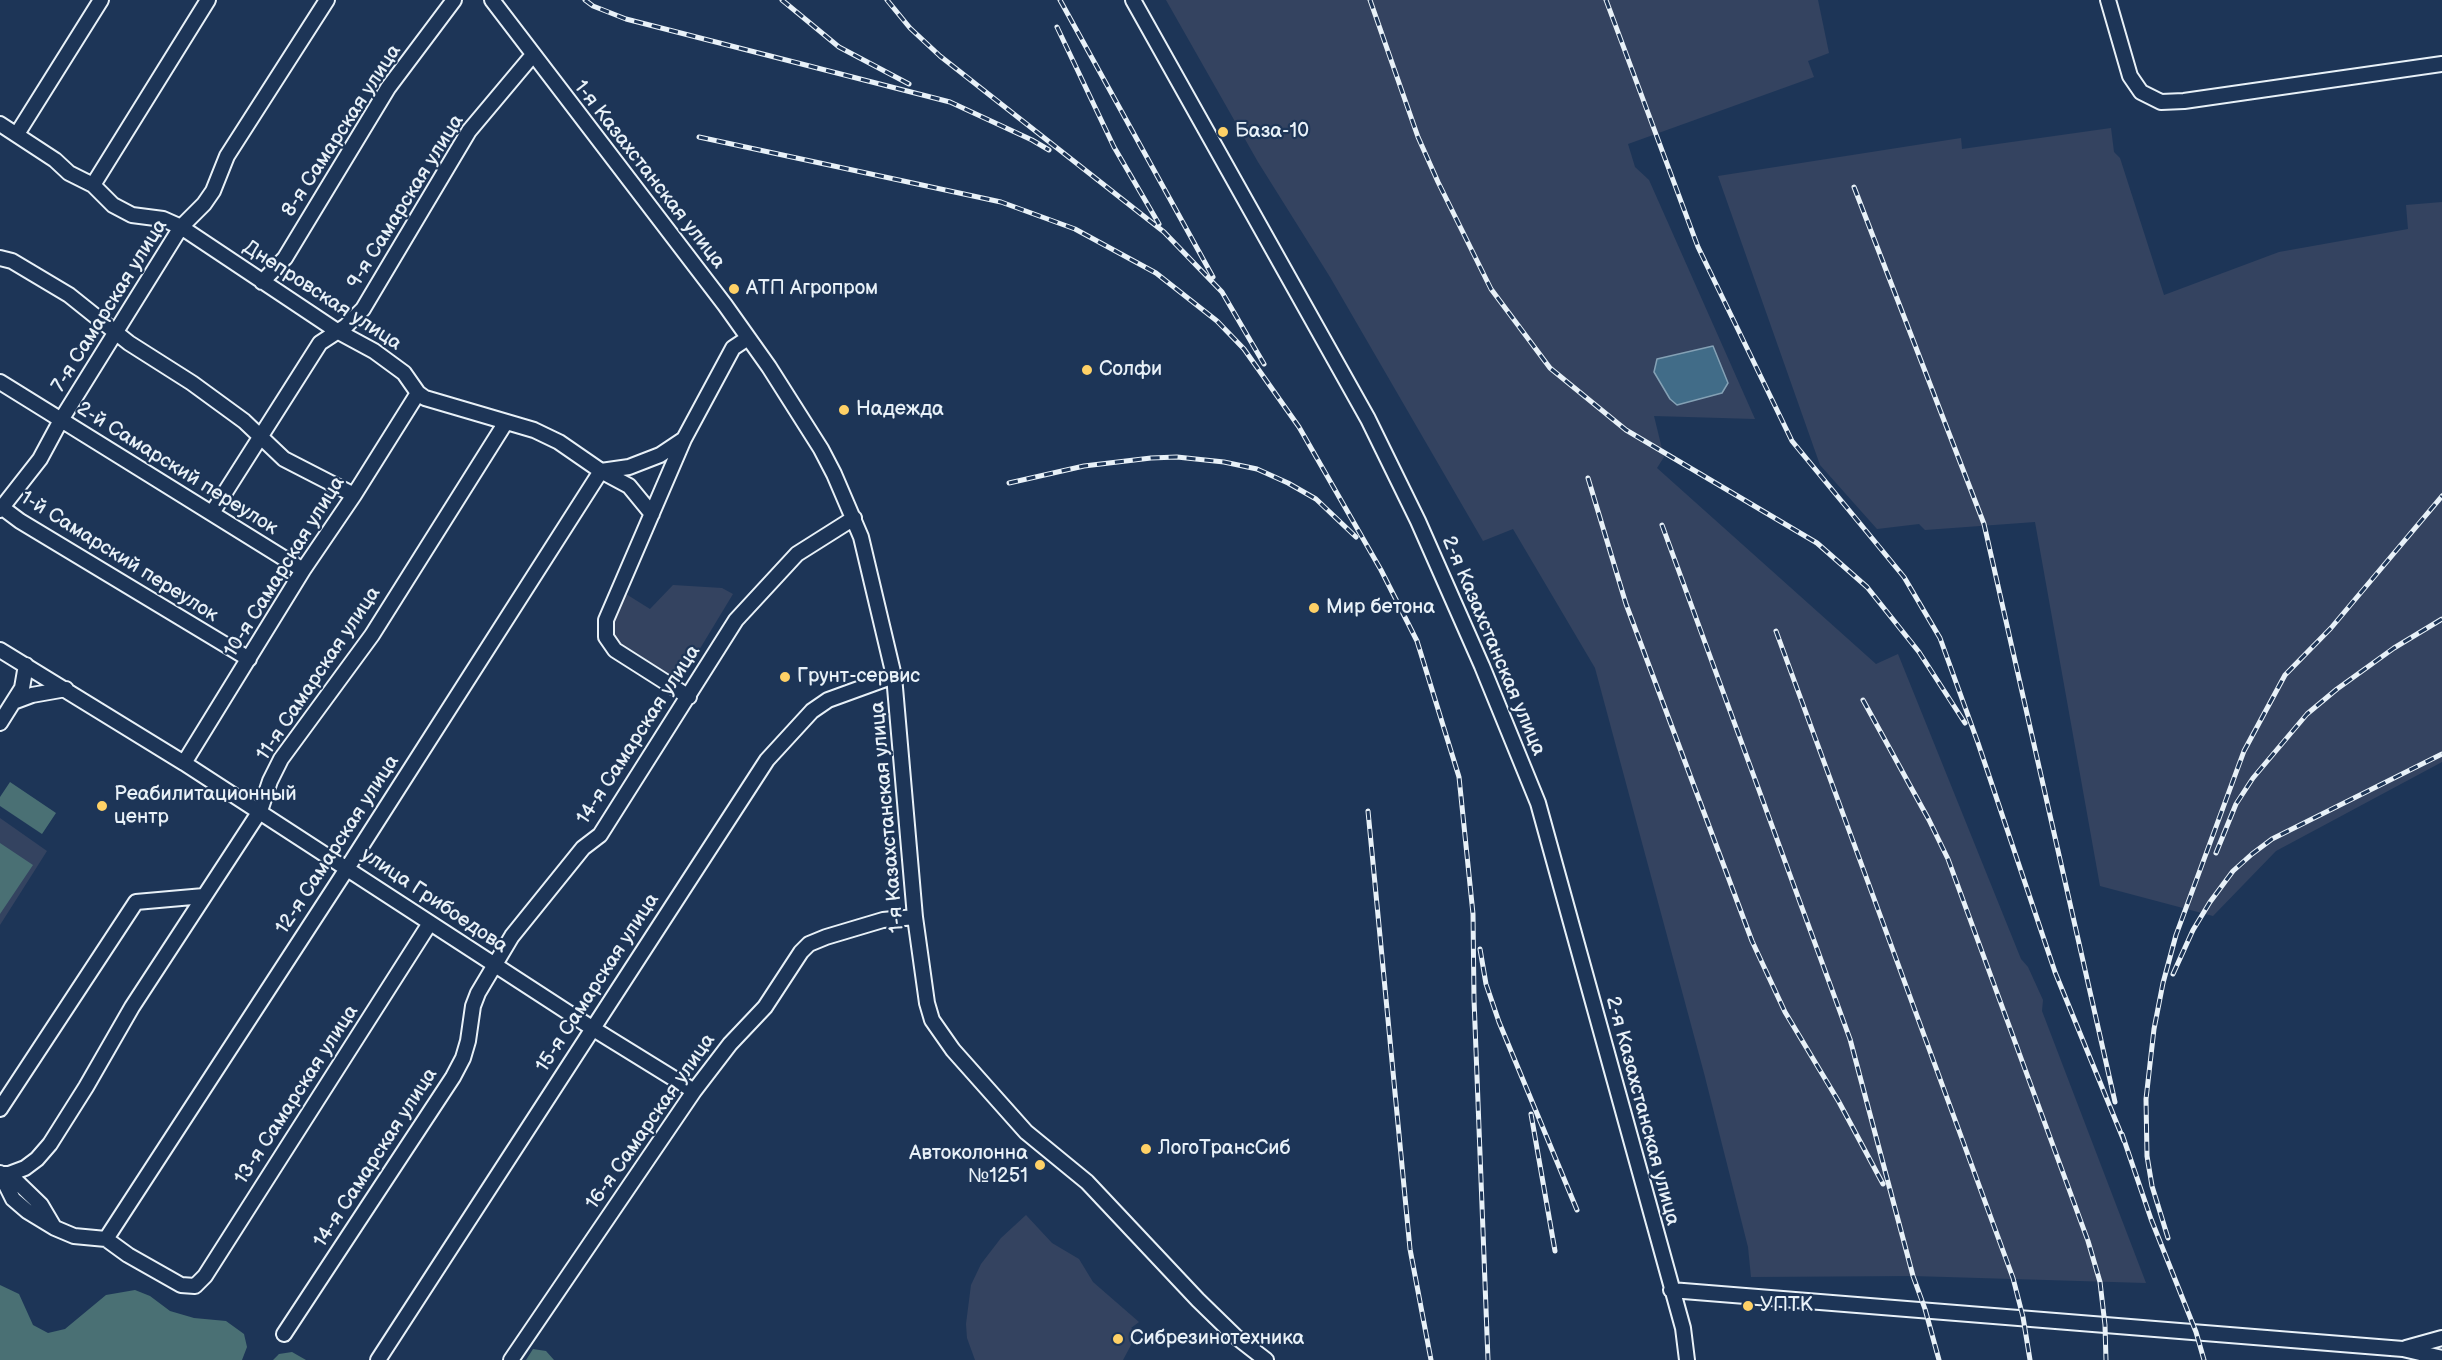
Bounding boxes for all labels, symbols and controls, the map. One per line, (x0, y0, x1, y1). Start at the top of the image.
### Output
street label: 8-я Самарская улица (277, 40, 407, 222)
street label: 1-я Казахстанская улица (568, 76, 730, 274)
street label: 9-я Самарская улица (343, 110, 469, 294)
place label: База-10 (1235, 120, 1309, 144)
marker: База-10 (1216, 125, 1230, 139)
street label: 7-я Самарская улица (47, 215, 173, 397)
street label: Днепровская улица (238, 236, 406, 356)
place label: АТП Агропром (746, 277, 878, 301)
marker: АТП Агропром (727, 282, 741, 296)
place label: Солфи (1099, 358, 1162, 382)
marker: Солфи (1080, 363, 1094, 377)
street label: 2-й Самарский переулок (72, 397, 282, 541)
place label: Надежда (856, 398, 944, 422)
marker: Надежда (837, 403, 851, 417)
street label: 10-я Самарская улица (220, 472, 350, 662)
street label: 1-й Самарский переулок (16, 486, 222, 628)
street label: 2-я Казахстанская улица (1436, 533, 1550, 759)
street label: 11-я Самарская улица (252, 582, 386, 766)
place label: Мир бетона (1326, 596, 1435, 620)
marker: Мир бетона (1307, 601, 1321, 615)
street label: 14-я Самарская улица (572, 641, 706, 829)
place label: Грунт-сервис (797, 665, 920, 689)
marker: Грунт-сервис (778, 670, 792, 684)
street label: 1-я Казахстанская улица (866, 700, 910, 934)
street label: 12-я Самарская улица (271, 751, 405, 939)
place label: Реабилитационный центр (114, 783, 297, 830)
marker: Реабилитационный центр (95, 799, 109, 813)
street label: улица Грибоедова (356, 843, 512, 959)
street label: 15-я Самарская улица (531, 889, 665, 1077)
street label: 2-я Казахстанская улица (1600, 994, 1684, 1228)
street label: 13-я Самарская улица (230, 1001, 364, 1189)
street label: 16-я Самарская улица (581, 1029, 721, 1215)
street label: 14-я Самарская улица (309, 1064, 443, 1252)
place label: ЛогоТрансСиб (1158, 1137, 1290, 1161)
place label: Автоколонна №1251 (909, 1142, 1028, 1189)
marker: ЛогоТрансСиб (1139, 1142, 1153, 1156)
marker: Автоколонна №1251 (1033, 1158, 1047, 1172)
place label: УПТК (1760, 1294, 1813, 1318)
marker: УПТК (1741, 1299, 1755, 1313)
place label: Сибрезинотехника (1130, 1327, 1304, 1351)
marker: Сибрезинотехника (1111, 1332, 1125, 1346)

